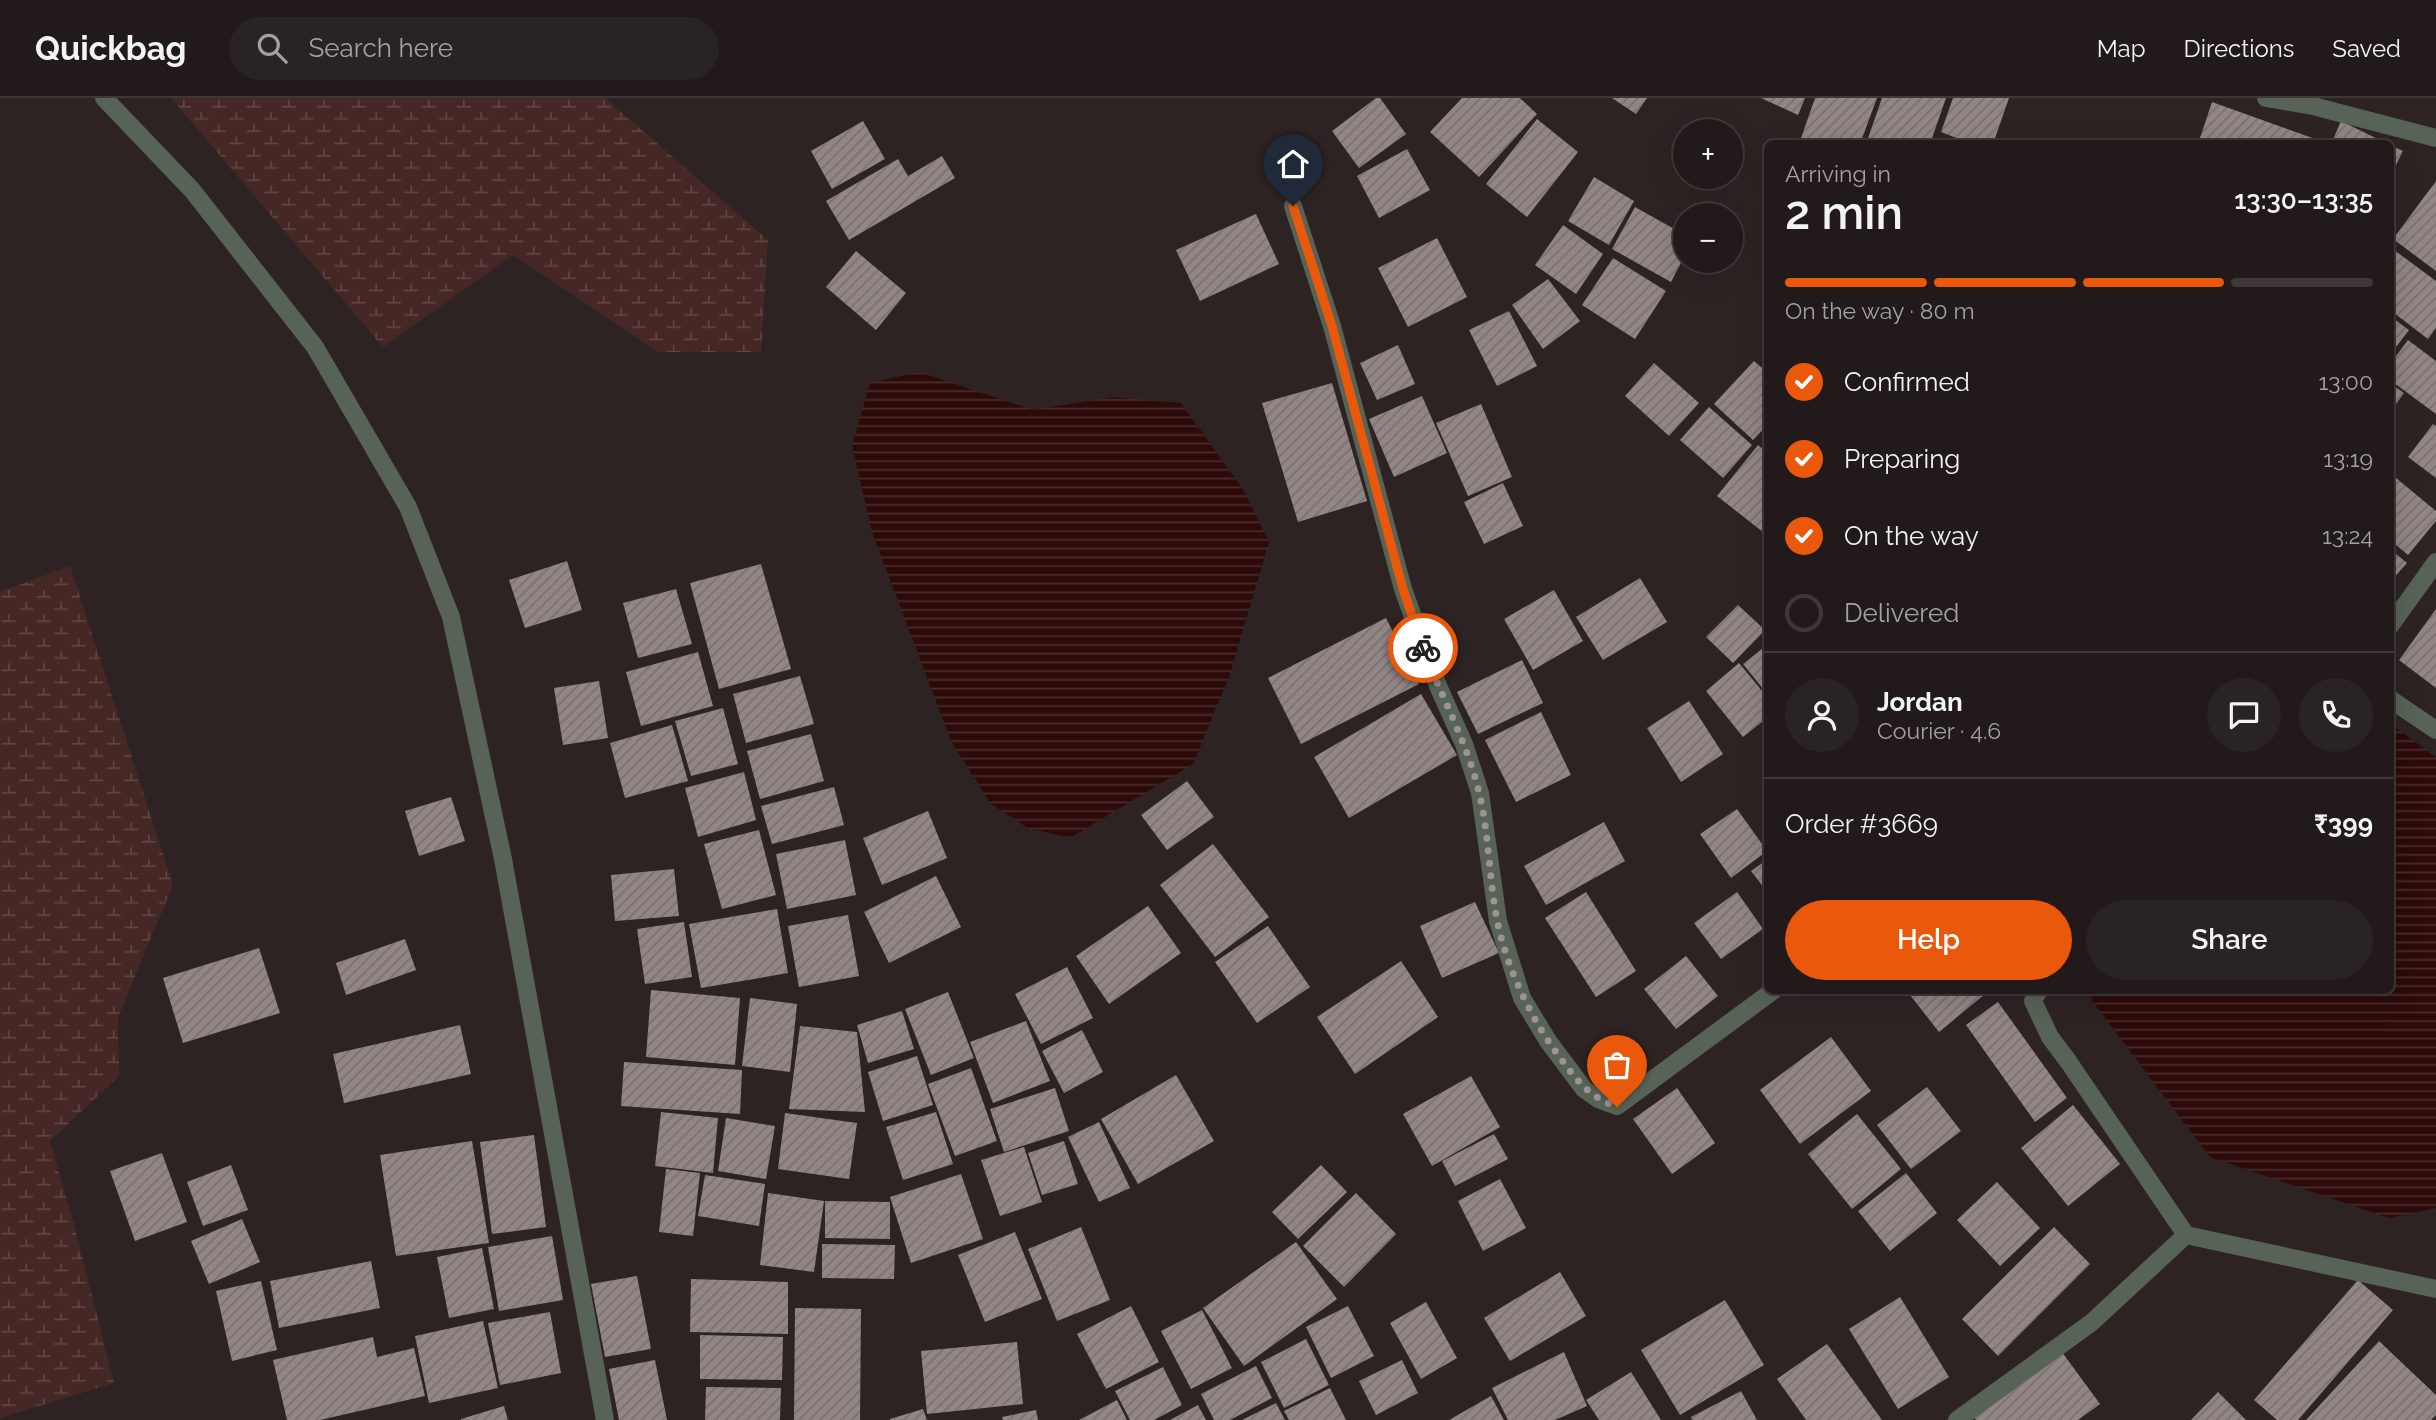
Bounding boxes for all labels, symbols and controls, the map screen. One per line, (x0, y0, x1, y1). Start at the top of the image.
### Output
search box (229, 17, 719, 80)
text: Quickbag (35, 29, 187, 68)
icon: search (253, 29, 291, 67)
text: Search here (309, 33, 453, 63)
text: Map (2097, 34, 2146, 63)
text: Directions (2184, 34, 2294, 63)
text: Saved (2332, 34, 2401, 63)
map controls (1673, 119, 1743, 273)
button: + (1673, 119, 1743, 189)
pin (1263, 134, 1323, 206)
icon: home (1274, 145, 1312, 183)
text: Arriving in (1785, 160, 1891, 187)
text: 13:30–13:35 (2234, 185, 2373, 215)
text: 2 min (1785, 186, 1903, 240)
button: − (1673, 203, 1743, 273)
text: On the way · 80 m (1785, 297, 1975, 324)
icon: check (1785, 363, 1823, 401)
text: Confirmed (1844, 367, 1970, 397)
text: 13:00 (2318, 368, 2373, 395)
icon: check (1785, 440, 1823, 478)
text: Preparing (1844, 444, 1960, 474)
text: 13:19 (2323, 445, 2373, 472)
icon: check (1785, 517, 1823, 555)
text: On the way (1844, 521, 1979, 551)
text: 13:24 (2322, 522, 2373, 549)
text: Delivered (1844, 598, 1959, 628)
courier (1388, 613, 1458, 683)
icon: bike (1404, 629, 1442, 667)
button: person (1785, 678, 1859, 752)
button: chat (2207, 678, 2281, 752)
button: phone (2299, 678, 2373, 752)
text: Jordan (1877, 687, 1963, 717)
text: Courier · 4.6 (1877, 717, 2001, 744)
text: Order #3669 (1785, 809, 1938, 839)
text: ₹399 (2314, 809, 2373, 839)
button: Help (1785, 900, 2072, 980)
button: Share (2086, 900, 2373, 980)
pin (1587, 1035, 1647, 1107)
icon: bag (1598, 1046, 1636, 1084)

